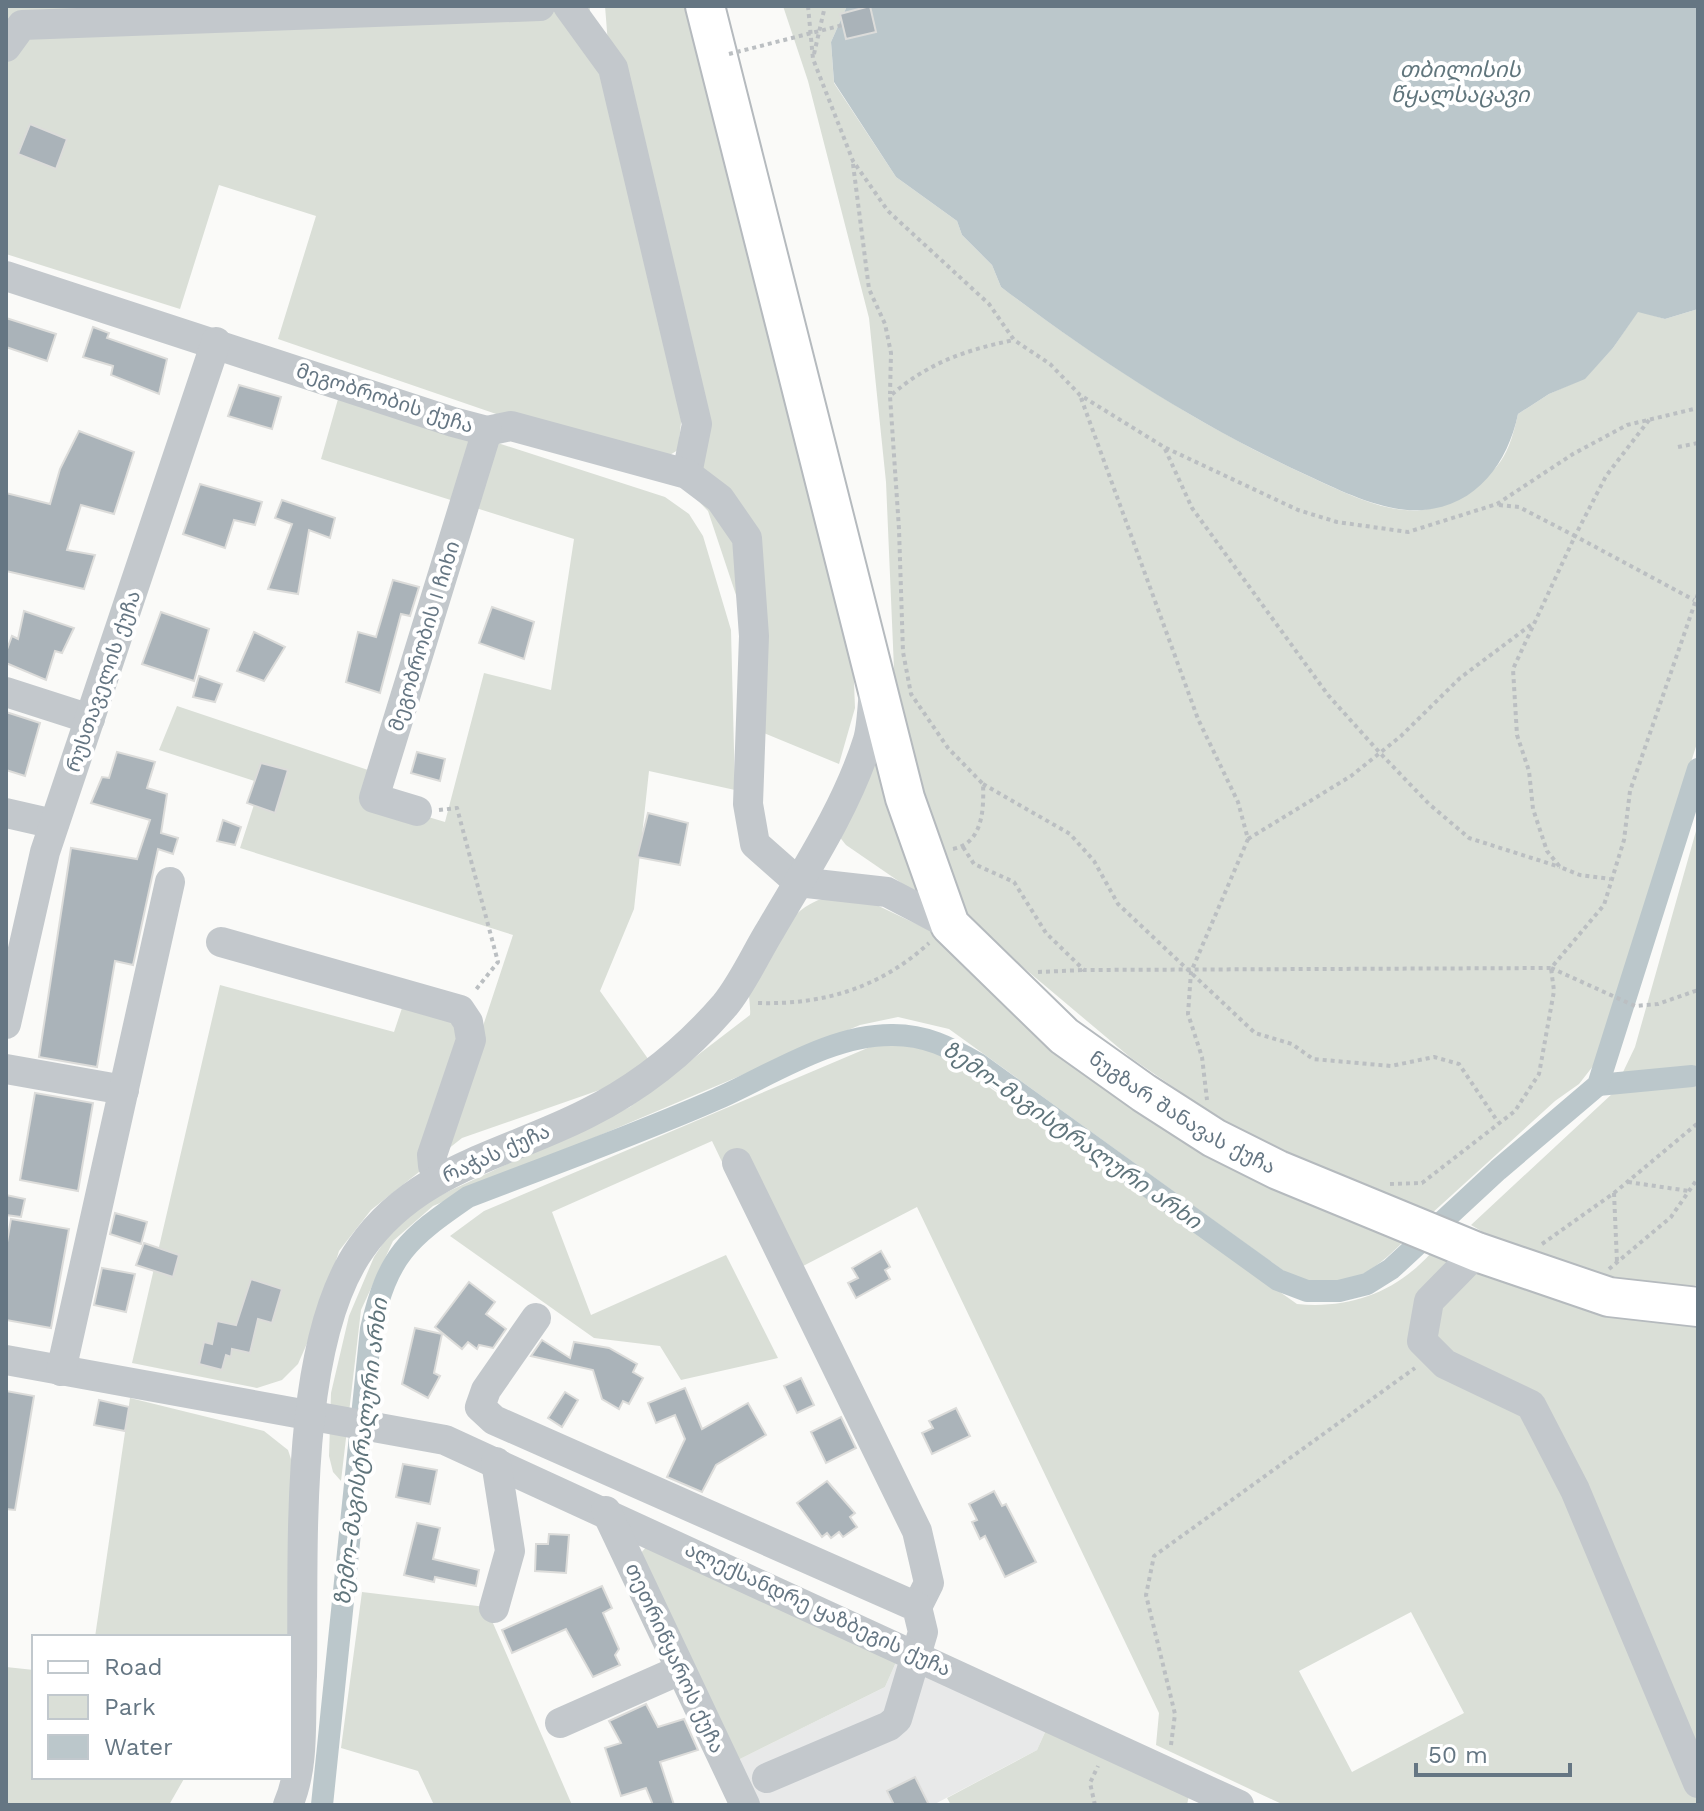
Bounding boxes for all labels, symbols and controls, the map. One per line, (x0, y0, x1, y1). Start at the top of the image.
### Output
water label: თბილისის წყალსაცავი (1391, 57, 1531, 108)
street label: მეგობრობის ქუჩა (294, 358, 476, 438)
street label: მეგობრობის I ჩიხი (384, 538, 464, 734)
street label: რუსთაველის ქუჩა (61, 587, 146, 775)
water label: ზემო-მაგისტრალური არხი (938, 1036, 1207, 1235)
street label: ნუგზარ შანავას ქუჩა (1085, 1046, 1280, 1179)
street label: რაჭას ქუჩა (439, 1119, 553, 1187)
water label: ზემო-მაგისტრალური არხი (330, 1296, 393, 1607)
street label: ალექსანდრე ყაზბეგის ქუჩა (681, 1537, 955, 1682)
street label: თეთრიწყაროს ქუჩა (620, 1559, 730, 1757)
legend (32, 1635, 292, 1779)
text: Road (104, 1653, 163, 1681)
text: Park (104, 1693, 156, 1721)
scale bar (1416, 1727, 1570, 1777)
text: Water (104, 1733, 173, 1761)
text: 50 m (1428, 1741, 1488, 1769)

